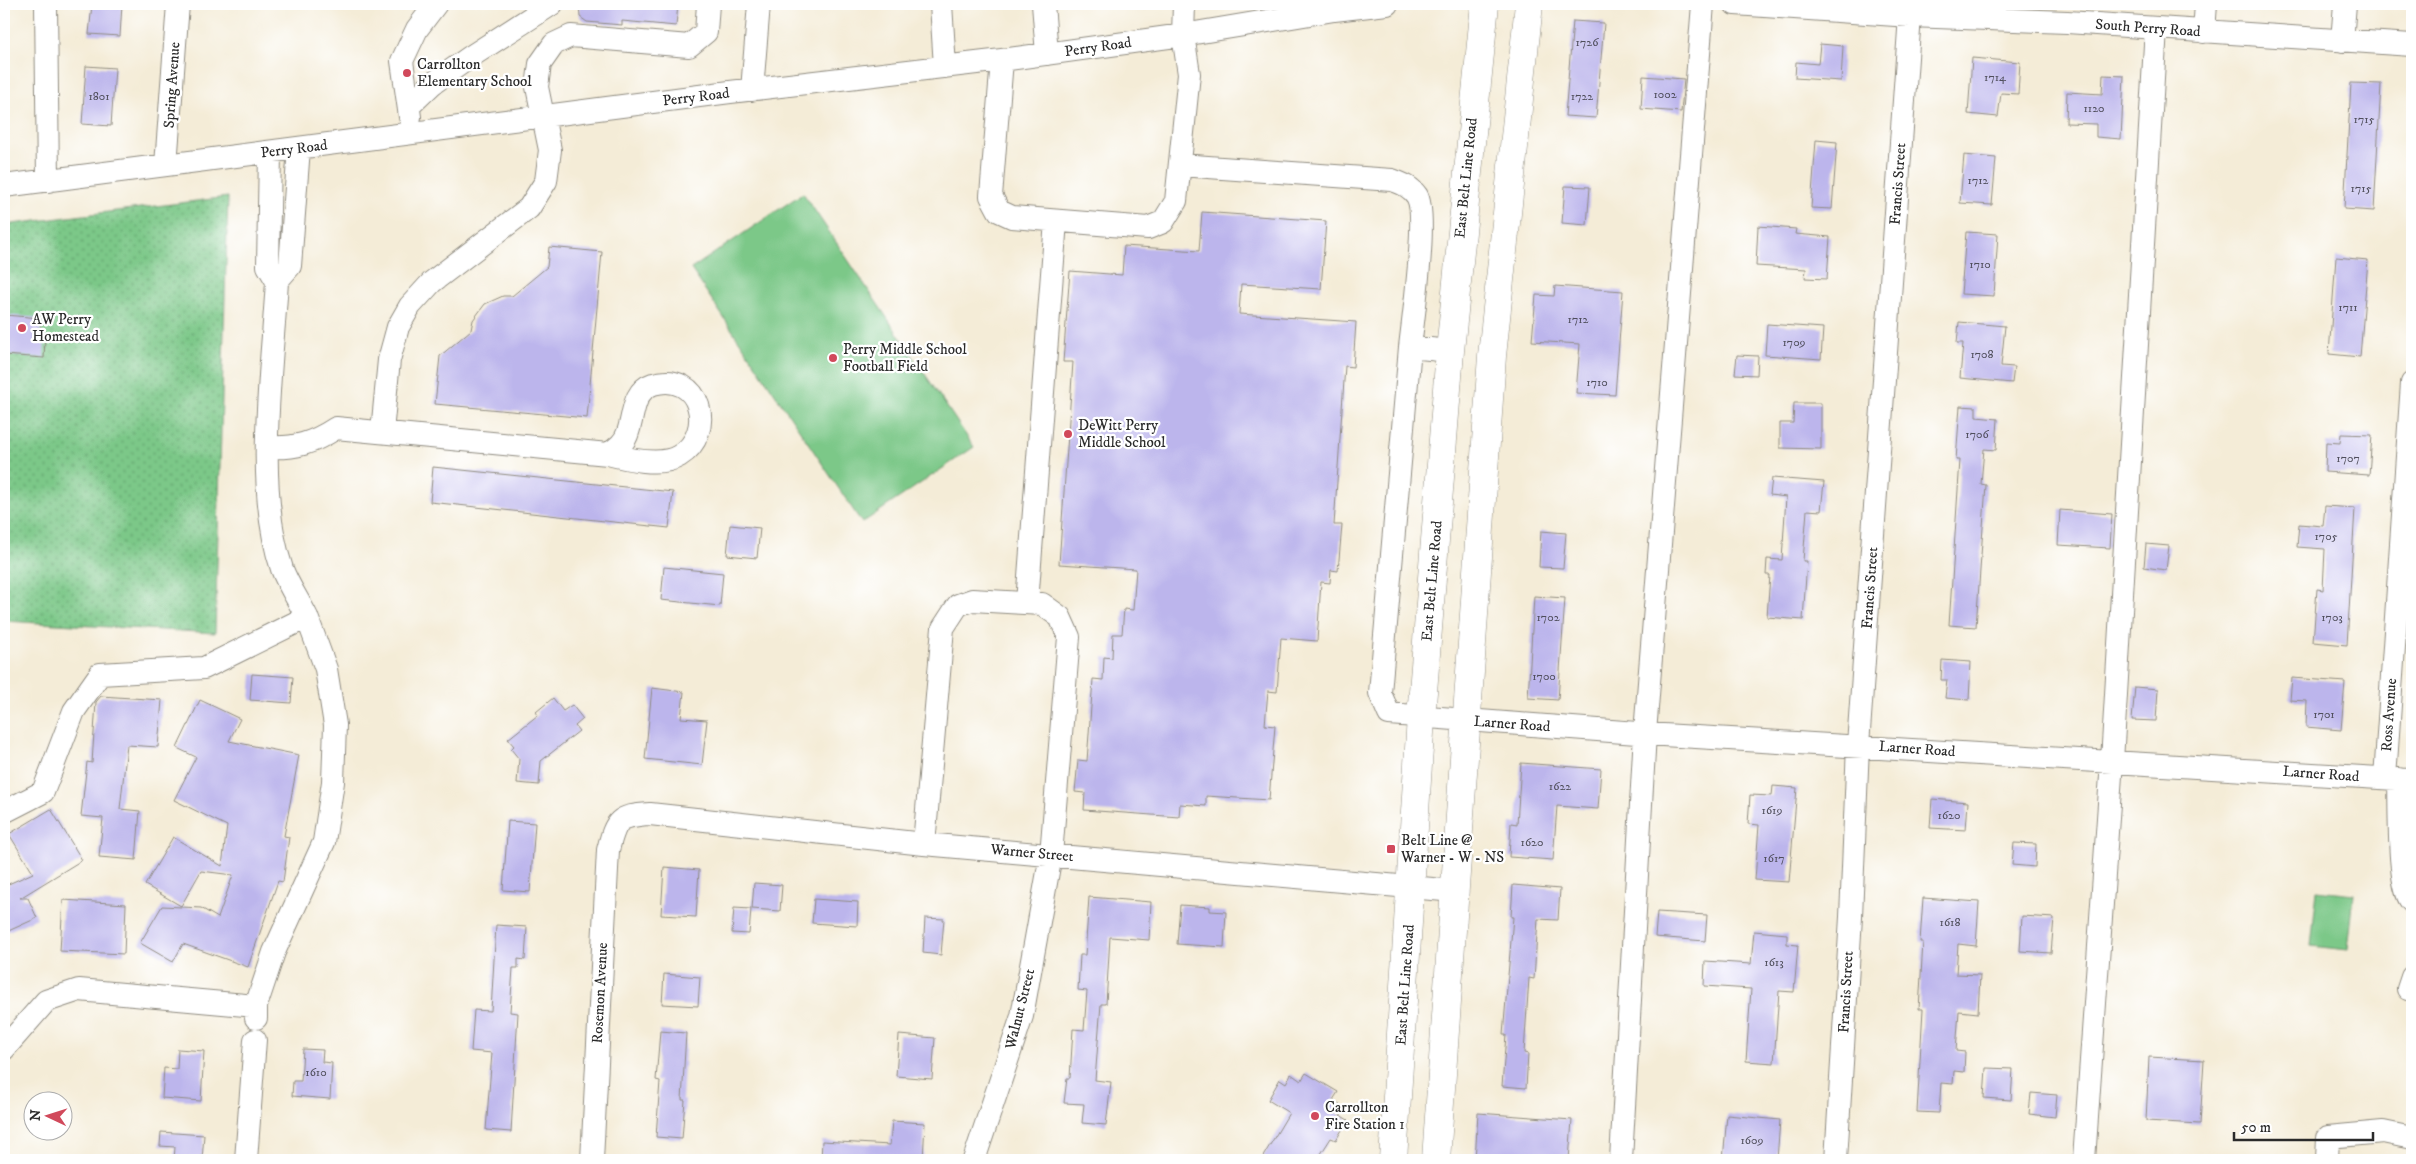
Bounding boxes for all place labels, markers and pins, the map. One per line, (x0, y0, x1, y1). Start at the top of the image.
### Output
place label: Carrollton Elementary School (417, 55, 532, 91)
marker: Carrollton Elementary School (401, 67, 413, 79)
place label: AW Perry Homestead (32, 310, 99, 346)
marker: AW Perry Homestead (16, 322, 28, 334)
place label: Perry Middle School Football Field (843, 340, 967, 376)
marker: Perry Middle School Football Field (827, 352, 839, 364)
place label: DeWitt Perry Middle School (1078, 416, 1166, 452)
marker: DeWitt Perry Middle School (1062, 428, 1074, 440)
place label: Belt Line @ Warner - W - NS (1400, 831, 1504, 867)
marker: Belt Line @ Warner - W - NS (1385, 843, 1397, 855)
place label: Carrollton Fire Station 1 (1325, 1098, 1405, 1134)
marker: Carrollton Fire Station 1 (1309, 1110, 1321, 1122)

